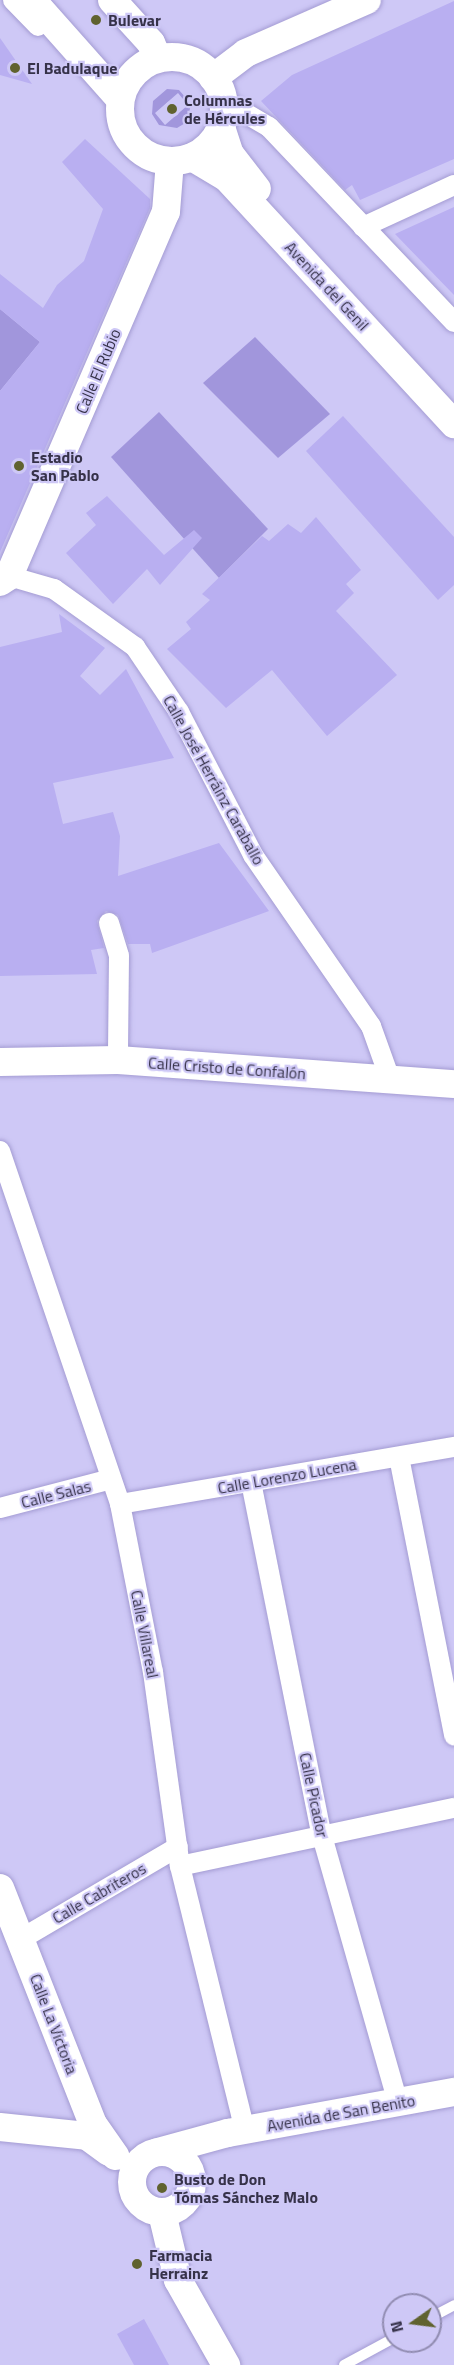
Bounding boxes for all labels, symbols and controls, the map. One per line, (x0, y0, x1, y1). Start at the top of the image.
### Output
place label: Bulevar (108, 10, 161, 30)
marker: Bulevar (89, 13, 103, 27)
place label: El Badulaque (27, 58, 117, 78)
marker: El Badulaque (8, 61, 22, 75)
place label: Columnas de Hércules (184, 90, 265, 128)
marker: Columnas de Hércules (165, 102, 179, 116)
street label: Avenida del Genil (281, 238, 373, 334)
street label: Calle El Rubio (71, 326, 125, 416)
place label: Estadio San Pablo (31, 447, 99, 485)
marker: Estadio San Pablo (12, 459, 26, 473)
street label: Calle José Herráinz Caraballo (159, 692, 269, 868)
street label: Calle Cristo de Confalón (147, 1053, 307, 1083)
street label: Calle Lorenzo Lucena (216, 1454, 358, 1498)
street label: Calle Salas (19, 1476, 93, 1512)
street label: Calle Villareal (127, 1588, 163, 1680)
street label: Calle Picador (296, 1751, 332, 1839)
street label: Calle Cabriteros (49, 1858, 149, 1928)
street label: Calle La Victoria (26, 1971, 82, 2077)
street label: Avenida de San Benito (266, 2091, 416, 2135)
place label: Busto de Don Tómas Sánchez Malo (174, 2169, 318, 2207)
marker: Busto de Don Tómas Sánchez Malo (155, 2181, 169, 2195)
place label: Farmacia Herrainz (149, 2245, 212, 2283)
marker: Farmacia Herrainz (130, 2257, 144, 2271)
north arrow (382, 2293, 442, 2353)
text: N (383, 2319, 409, 2335)

